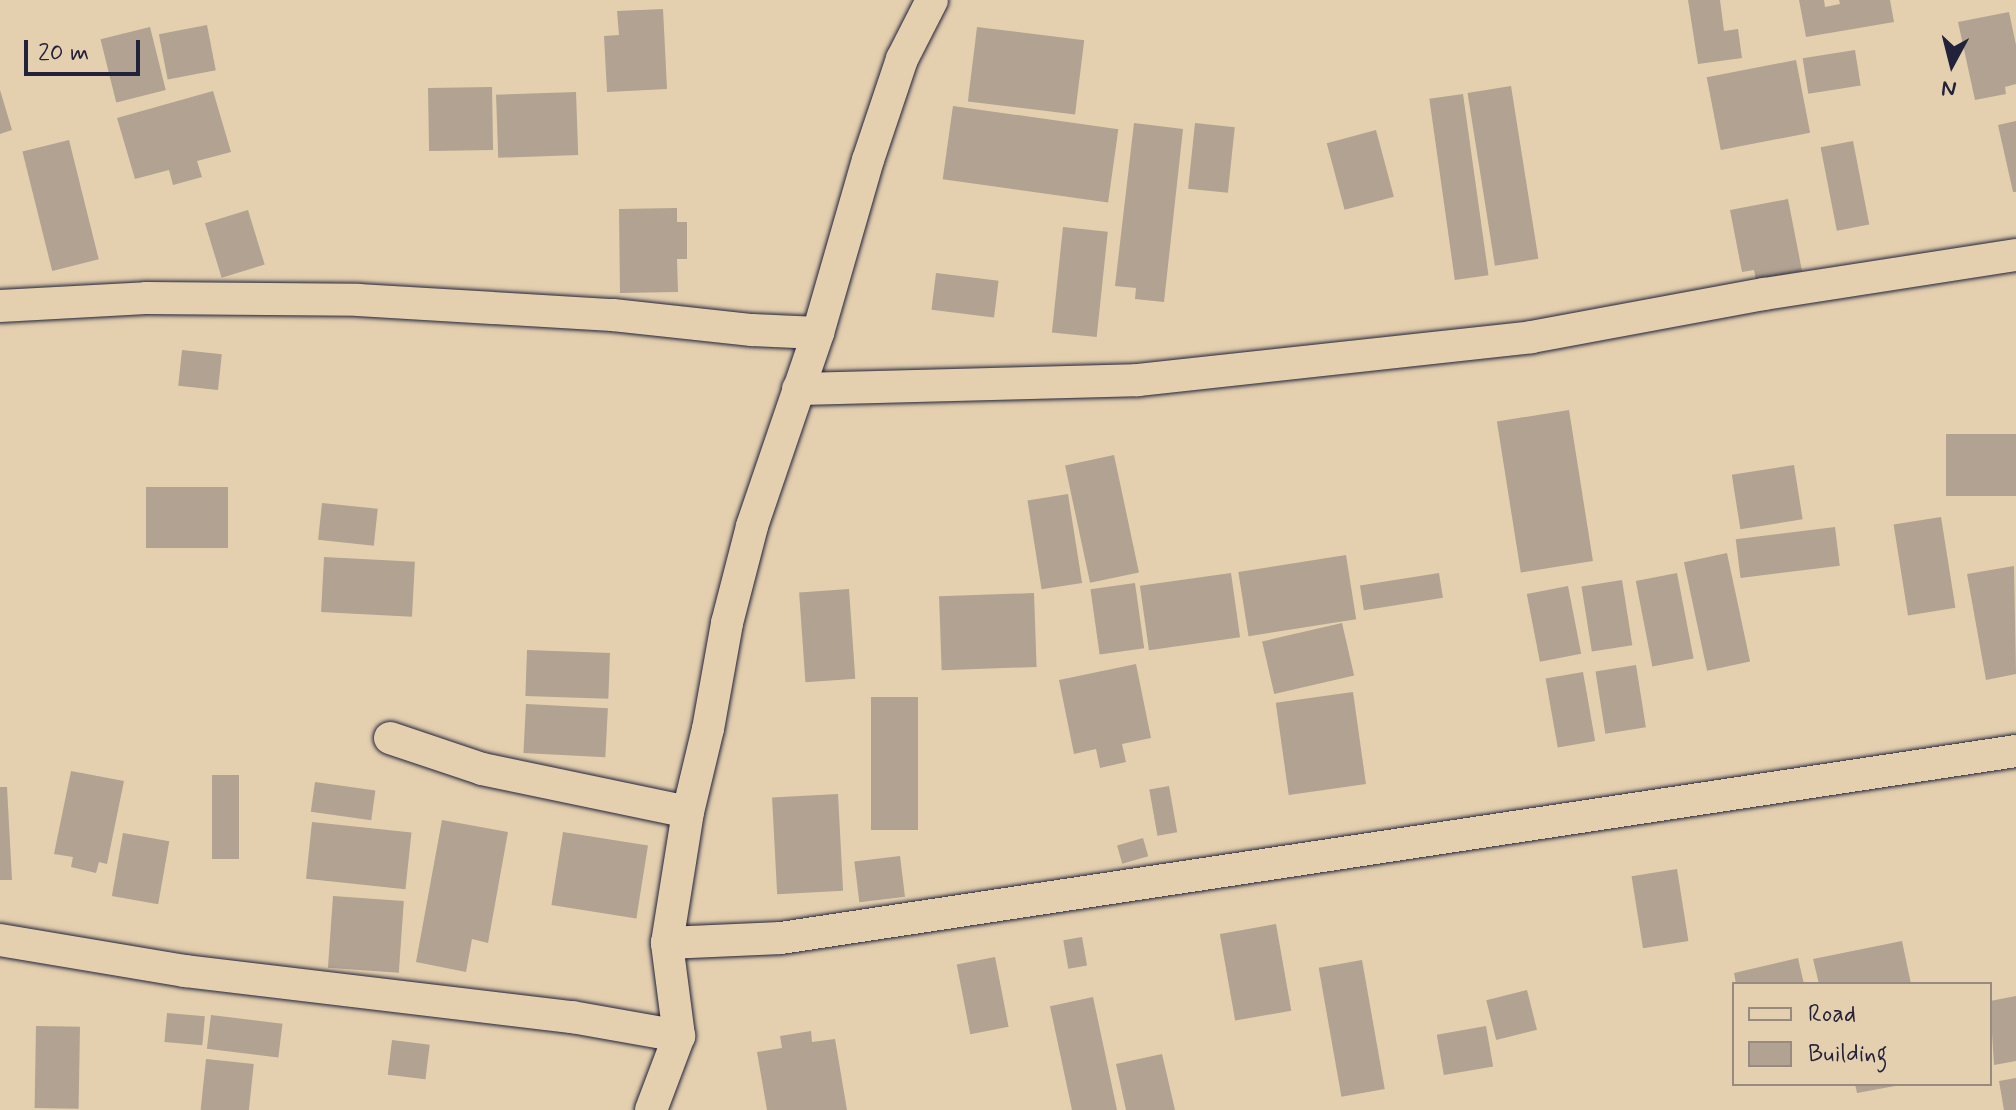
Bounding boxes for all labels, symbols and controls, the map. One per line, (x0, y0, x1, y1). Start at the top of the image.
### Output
scale bar (28, 24, 144, 74)
north arrow (1912, 24, 1992, 104)
text: 20 m (38, 38, 89, 69)
text: N (1940, 73, 1958, 103)
legend (1732, 982, 1992, 1086)
text: Road (1808, 999, 1856, 1030)
text: Building (1808, 1039, 1888, 1070)

